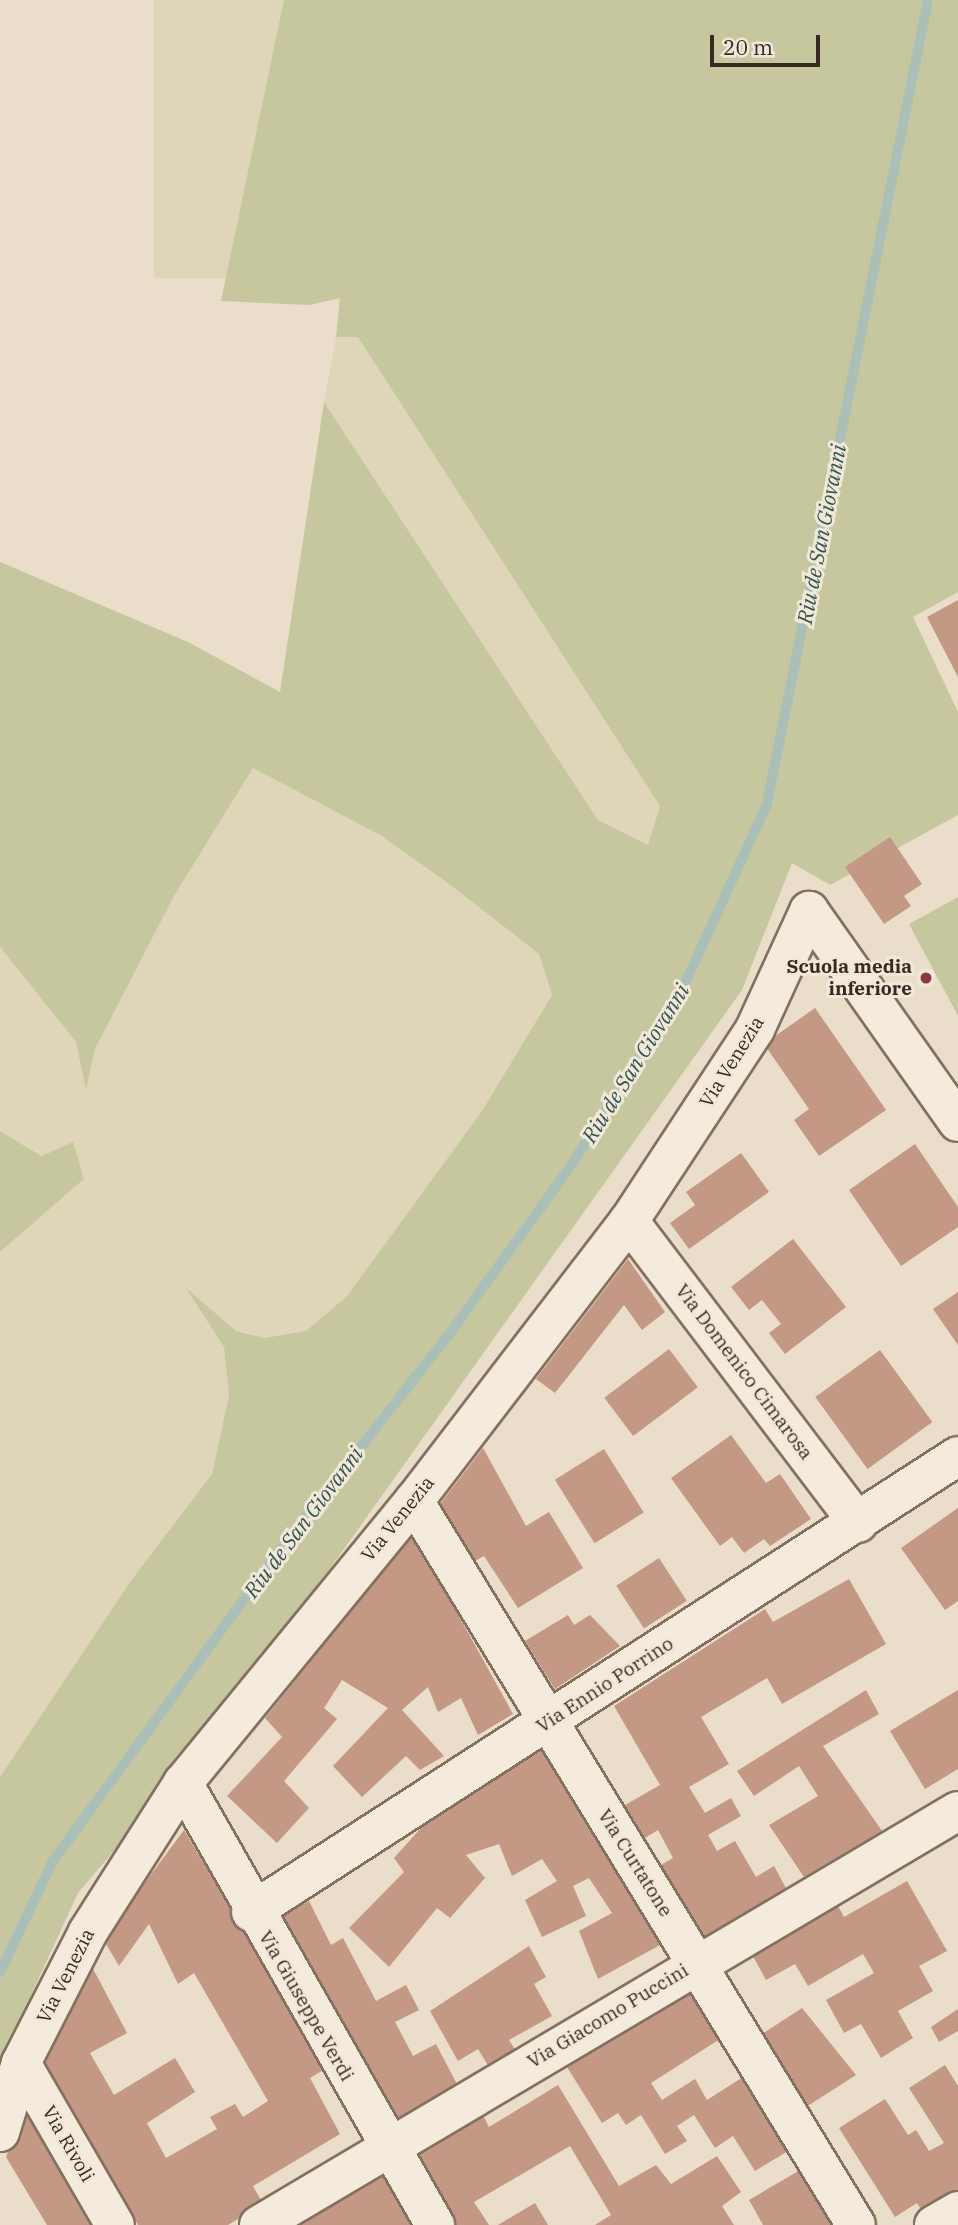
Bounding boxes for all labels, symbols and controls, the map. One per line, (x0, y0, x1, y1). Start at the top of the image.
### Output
scale bar (713, 21, 823, 65)
text: 20 m (723, 33, 773, 61)
water label: Riu de San Giovanni (791, 442, 851, 626)
place label: Scuola media inferiore (787, 956, 912, 1000)
marker: Scuola media inferiore (918, 970, 934, 986)
water label: Riu de San Giovanni (576, 979, 694, 1147)
street label: Via Venezia (695, 1012, 769, 1112)
street label: Via Domenico Cimarosa (671, 1280, 817, 1464)
water label: Riu de San Giovanni (238, 1442, 368, 1602)
street label: Via Venezia (357, 1472, 439, 1566)
street label: Via Ennio Porrino (532, 1632, 678, 1738)
street label: Via Curtatone (593, 1805, 677, 1921)
street label: Via Venezia (32, 1925, 100, 2027)
street label: Via Giuseppe Verdi (254, 1927, 358, 2085)
street label: Via Giacomo Puccini (523, 1959, 693, 2073)
street label: Via Rivoli (37, 2102, 99, 2186)

